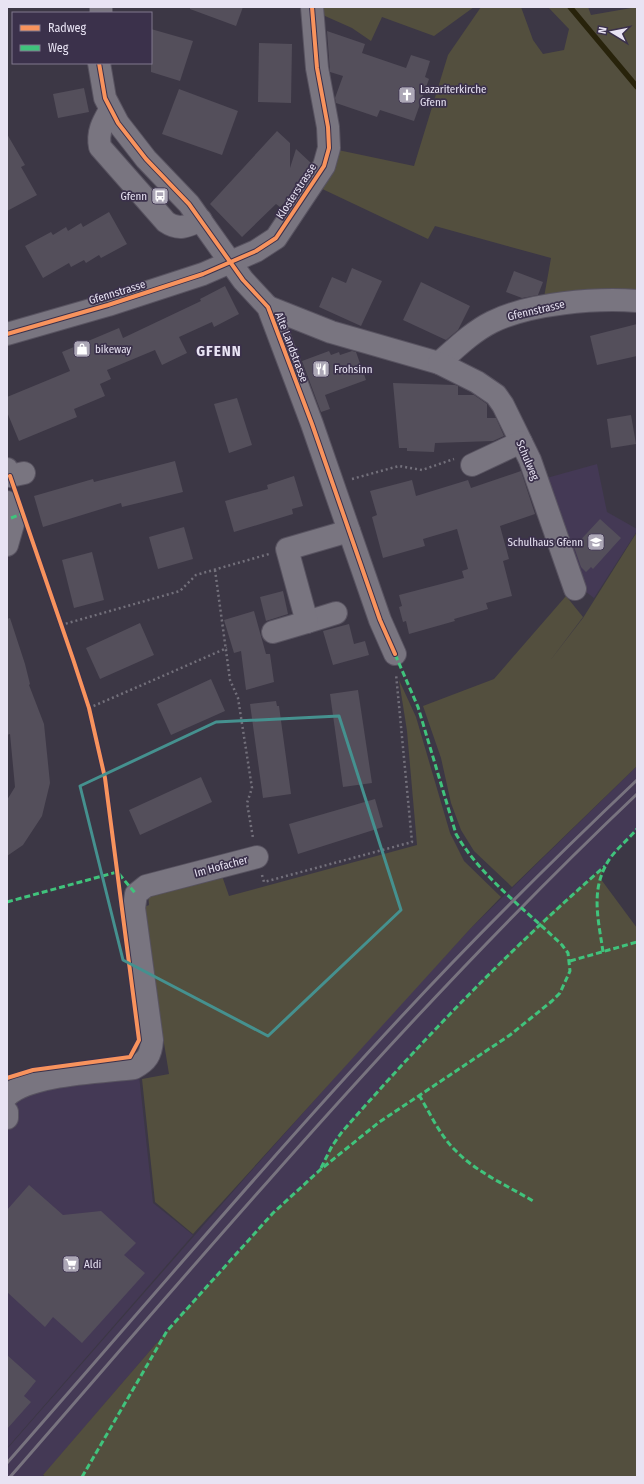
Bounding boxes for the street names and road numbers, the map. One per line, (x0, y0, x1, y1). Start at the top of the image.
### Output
street label: Klosterstrasse (274, 161, 319, 221)
street label: Gfennstrasse (87, 278, 147, 307)
street label: Gfennstrasse (506, 298, 566, 323)
street label: Alte Landstrasse (272, 310, 311, 384)
street label: Schulweg (513, 438, 542, 483)
street label: Im Hofacher (193, 853, 249, 880)

